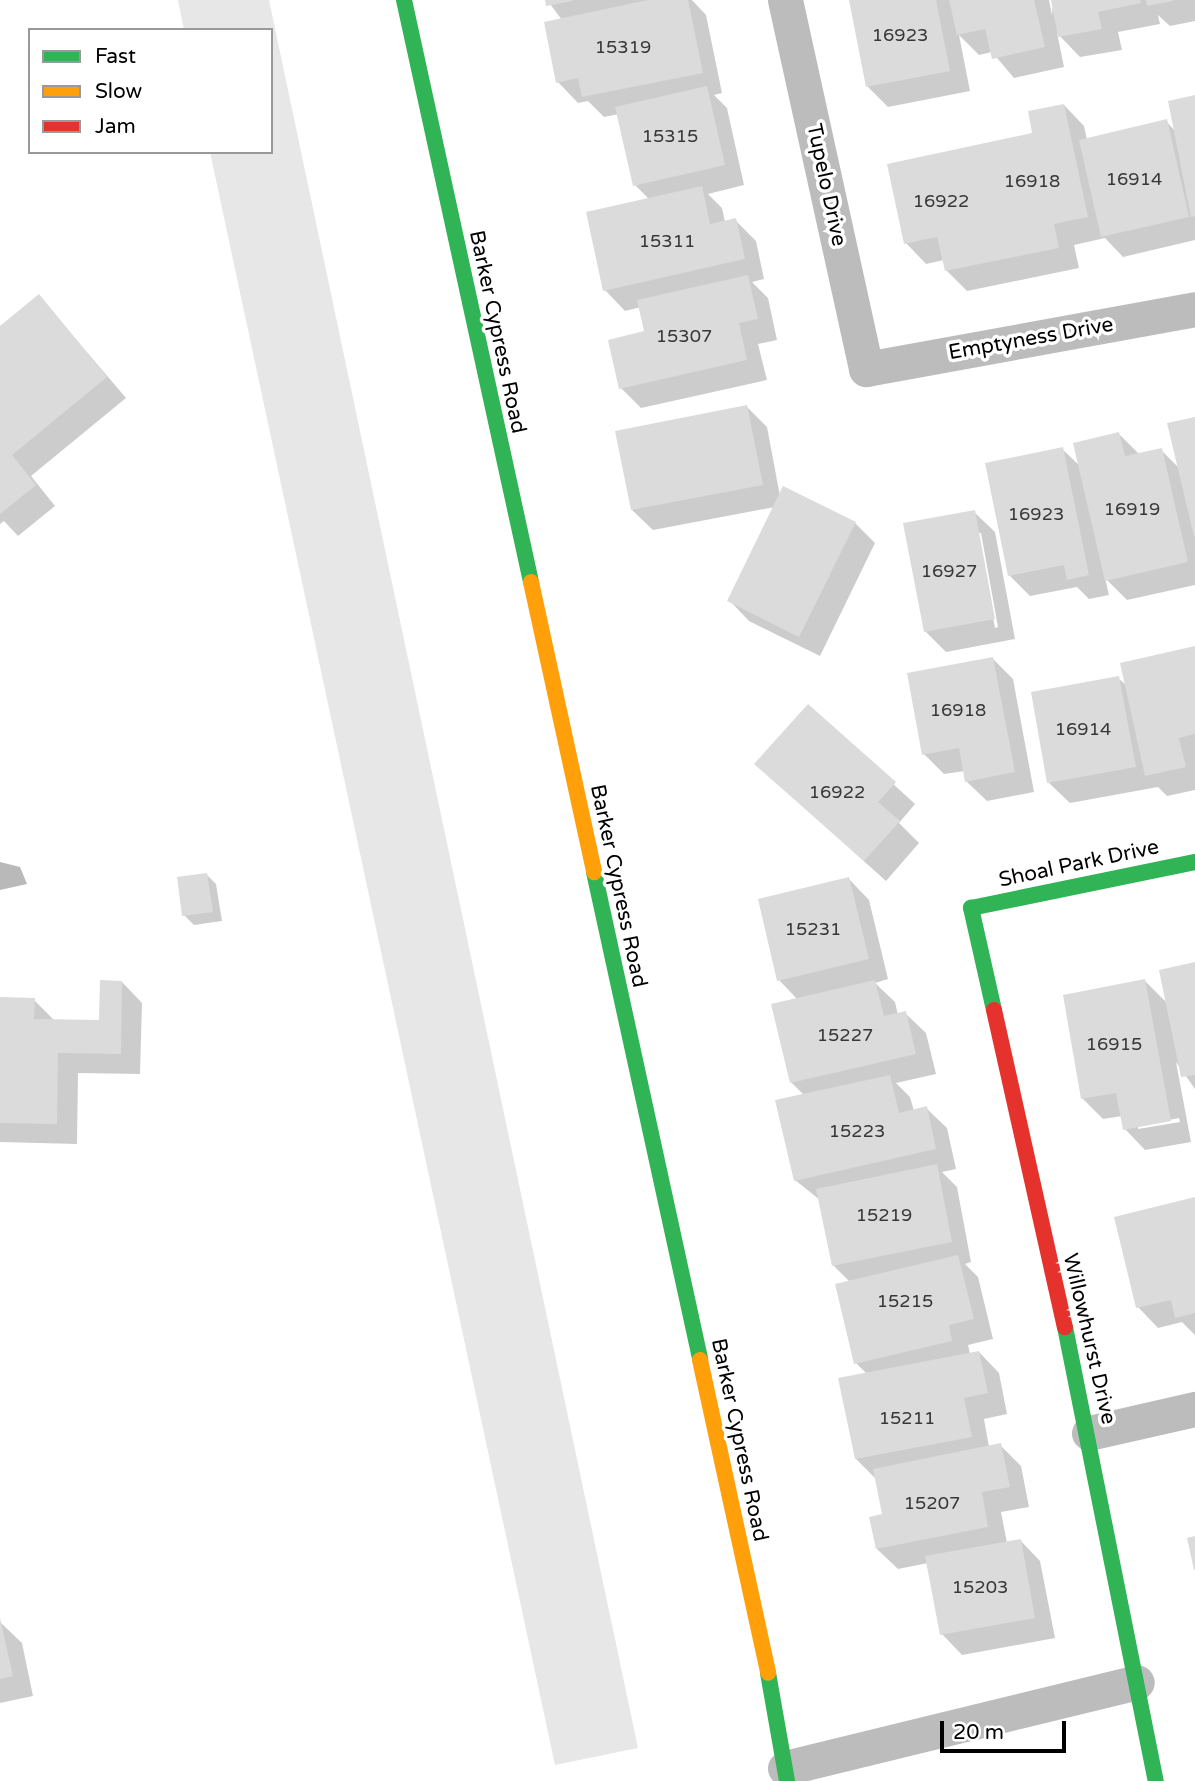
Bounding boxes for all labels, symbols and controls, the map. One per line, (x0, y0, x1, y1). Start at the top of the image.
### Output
house number: 16923 (872, 24, 928, 46)
legend (28, 28, 273, 154)
house number: 15319 (595, 36, 651, 58)
text: Fast (95, 44, 136, 69)
text: Slow (95, 79, 142, 104)
text: Jam (95, 114, 136, 139)
street label: Tupelo Drive (801, 121, 851, 249)
house number: 15315 (642, 125, 698, 147)
house number: 16914 (1106, 168, 1162, 190)
house number: 16918 (1004, 170, 1060, 192)
house number: 16922 (913, 190, 969, 212)
street label: Barker Cypress Road (463, 228, 531, 436)
house number: 15311 (639, 230, 695, 252)
street label: Emptyness Drive (947, 312, 1115, 366)
house number: 15307 (656, 325, 712, 347)
house number: 16919 (1104, 498, 1160, 520)
house number: 16923 (1008, 503, 1064, 525)
house number: 16927 (921, 560, 977, 582)
house number: 16918 (930, 699, 986, 721)
house number: 16914 (1055, 718, 1111, 740)
house number: 16922 (809, 781, 865, 803)
street label: Barker Cypress Road (584, 782, 652, 990)
street label: Shoal Park Drive (997, 835, 1161, 893)
house number: 15231 (785, 918, 841, 940)
house number: 15227 (817, 1024, 873, 1046)
house number: 16915 (1086, 1033, 1142, 1055)
house number: 15223 (829, 1120, 885, 1142)
house number: 15219 (856, 1204, 912, 1226)
street label: Willowhurst Drive (1057, 1251, 1121, 1427)
house number: 15215 (877, 1290, 933, 1312)
street label: Barker Cypress Road (705, 1336, 773, 1544)
house number: 15211 (879, 1407, 935, 1429)
house number: 15207 (904, 1492, 960, 1514)
house number: 15203 (952, 1576, 1008, 1598)
scale bar (943, 1708, 1069, 1752)
text: 20 m (953, 1720, 1004, 1745)

